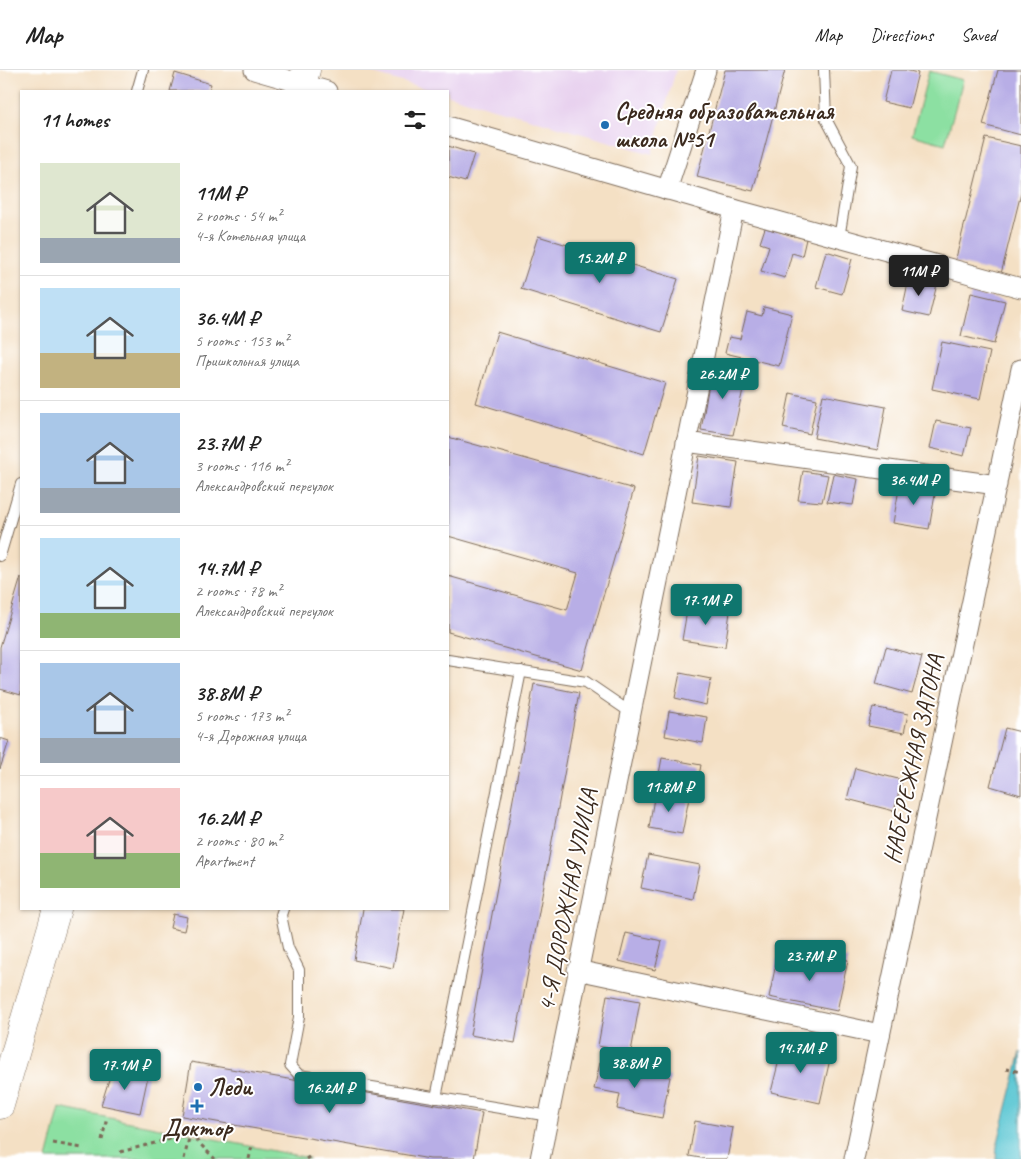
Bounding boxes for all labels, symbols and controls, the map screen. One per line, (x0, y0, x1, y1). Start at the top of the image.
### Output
text: Map (25, 20, 62, 50)
text: Map (815, 24, 842, 46)
text: Directions (870, 24, 933, 46)
text: Saved (961, 24, 996, 46)
place label: Средняя образовательная школа №51 (615, 96, 835, 154)
icon: filters (401, 106, 429, 134)
text: 11 homes (40, 107, 109, 133)
marker: Средняя образовательная школа №51 (599, 119, 611, 131)
text: 11M ₽ (195, 180, 245, 206)
icon: home (80, 183, 140, 243)
text: 2 rooms · 54 m² (195, 206, 281, 226)
text: 4-я Котельная улица (195, 226, 305, 246)
pin: 15.2M ₽ (554, 242, 646, 284)
text: 15.2M ₽ (576, 248, 624, 268)
pin: 11M ₽ (884, 254, 954, 297)
text: 11M ₽ (900, 261, 938, 281)
text: 36.4M ₽ (195, 305, 259, 331)
icon: home (80, 308, 140, 368)
text: 5 rooms · 153 m² (195, 331, 289, 351)
text: Пришкольная улица (195, 351, 299, 371)
pin: 26.2M ₽ (677, 358, 769, 400)
text: 26.2M ₽ (699, 364, 747, 384)
text: 23.7M ₽ (195, 430, 259, 456)
icon: home (80, 433, 140, 493)
text: 3 rooms · 116 m² (195, 456, 289, 476)
pin: 36.4M ₽ (868, 464, 960, 506)
text: 36.4M ₽ (890, 470, 938, 490)
text: Александровский переулок (195, 476, 333, 496)
text: 14.7M ₽ (195, 555, 259, 581)
icon: home (80, 558, 140, 618)
text: 2 rooms · 78 m² (195, 581, 281, 601)
pin: 17.1M ₽ (660, 584, 752, 626)
text: 17.1M ₽ (682, 590, 730, 610)
text: Александровский переулок (195, 601, 333, 621)
street label: НАБЕРЕЖНАЯ ЗАТОНА (876, 651, 950, 866)
text: 38.8M ₽ (195, 680, 259, 706)
icon: home (80, 683, 140, 743)
text: 5 rooms · 173 m² (195, 706, 289, 726)
text: 4-я Дорожная улица (195, 726, 306, 746)
pin: 11.8M ₽ (623, 770, 715, 813)
text: 11.8M ₽ (645, 777, 693, 797)
street label: 4-Я ДОРОЖНАЯ УЛИЦА (531, 785, 603, 1014)
text: 16.2M ₽ (195, 805, 259, 831)
icon: home (80, 808, 140, 868)
text: 2 rooms · 80 m² (195, 831, 281, 851)
text: Apartment (195, 851, 254, 871)
pin: 23.7M ₽ (764, 940, 856, 982)
text: 23.7M ₽ (786, 946, 834, 966)
pin: 14.7M ₽ (755, 1032, 847, 1074)
text: 14.7M ₽ (777, 1038, 825, 1058)
pin: 38.8M ₽ (589, 1046, 681, 1089)
pin: 17.1M ₽ (79, 1048, 171, 1091)
text: 38.8M ₽ (611, 1053, 659, 1073)
text: 17.1M ₽ (101, 1055, 149, 1075)
place label: Леди (208, 1072, 254, 1102)
pin: 16.2M ₽ (284, 1072, 376, 1114)
text: 16.2M ₽ (306, 1078, 354, 1098)
marker: Леди (192, 1081, 204, 1093)
marker: Доктор (191, 1100, 203, 1112)
place label: Доктор (162, 1113, 234, 1143)

